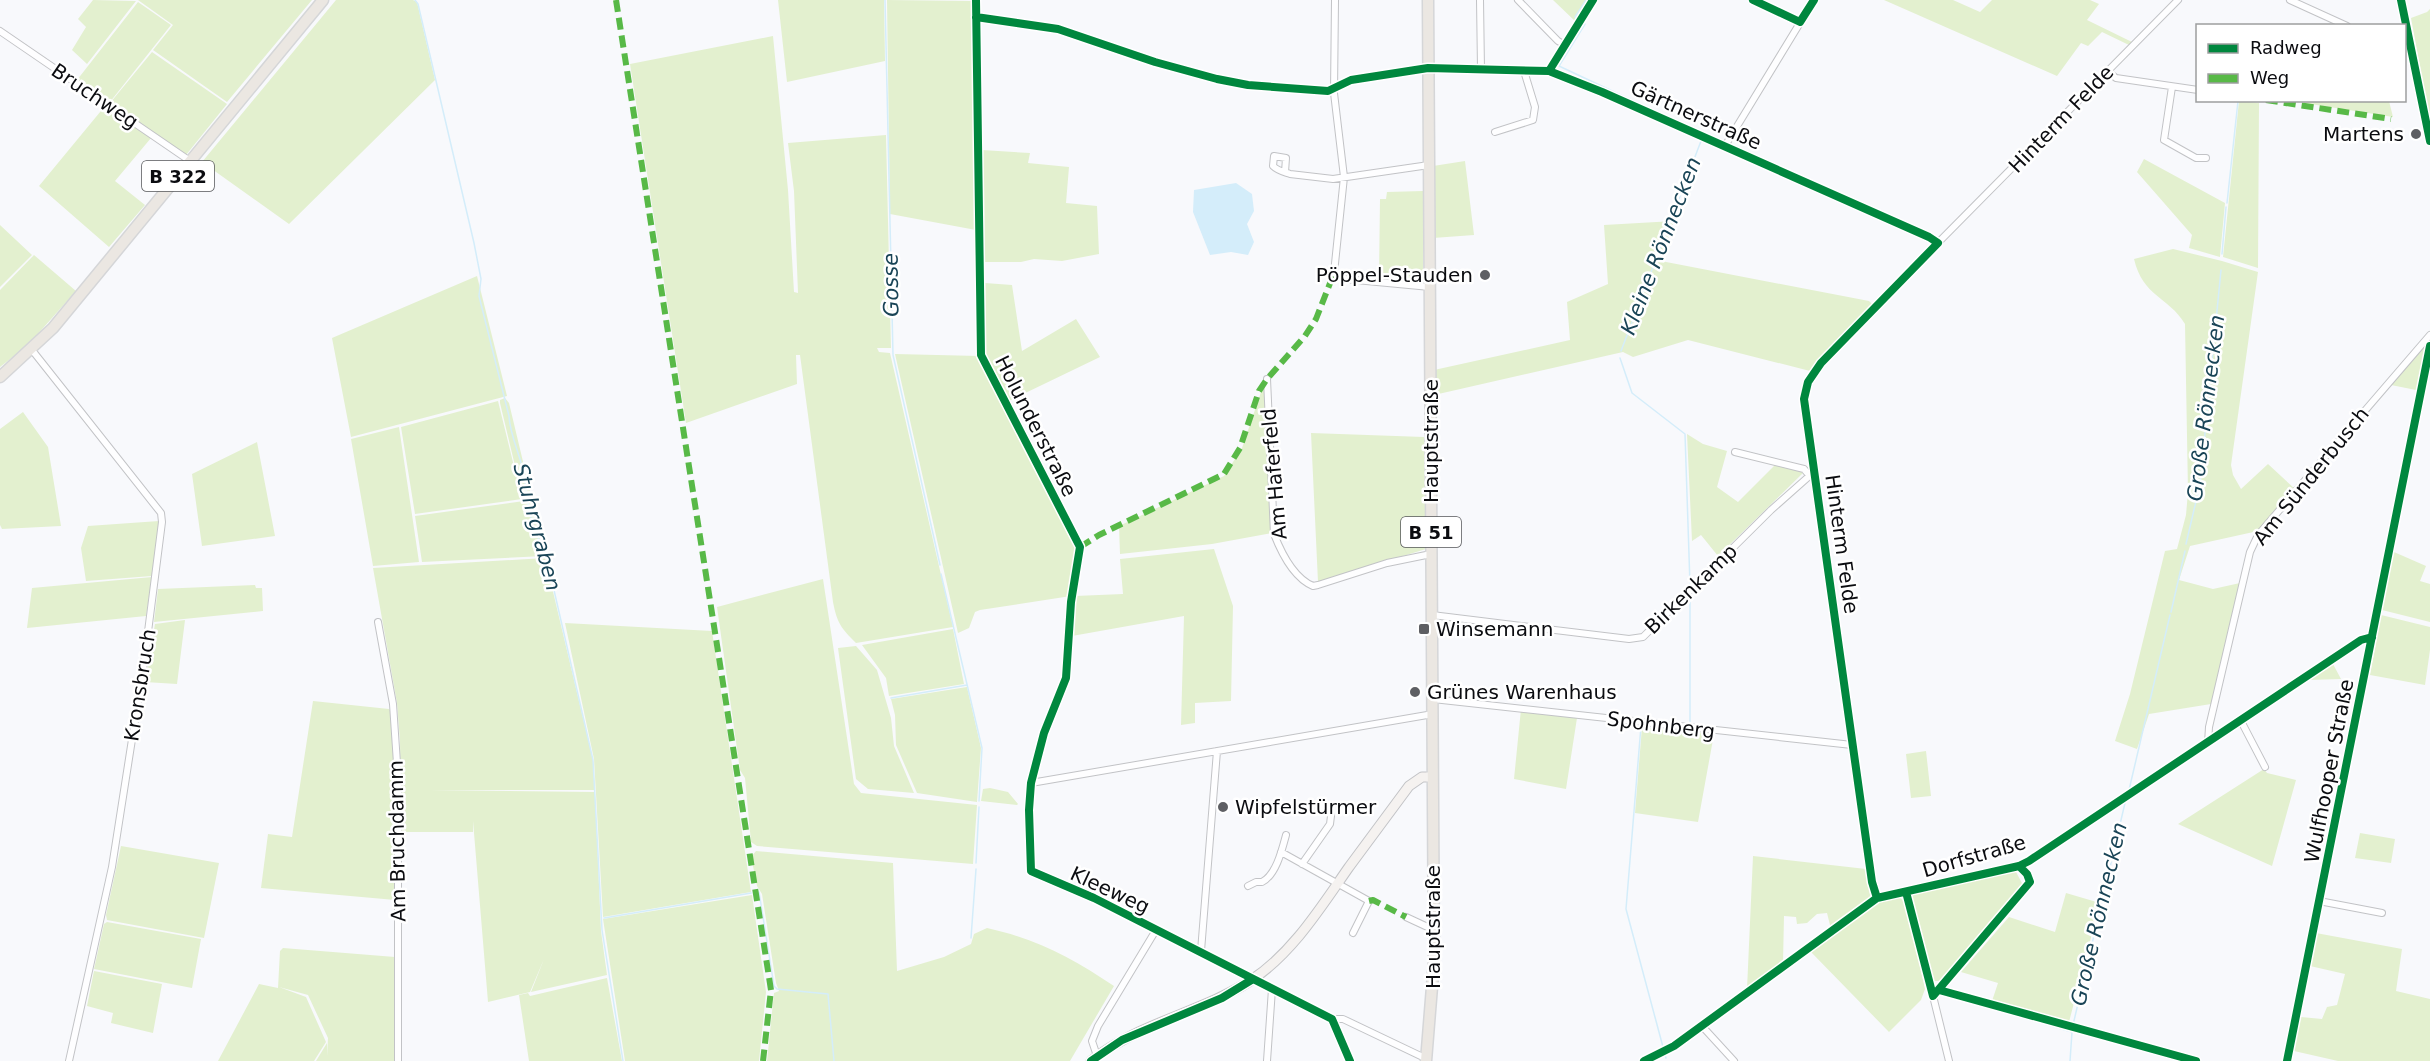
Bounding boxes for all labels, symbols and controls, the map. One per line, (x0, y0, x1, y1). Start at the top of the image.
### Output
legend (2196, 24, 2406, 102)
text: Radweg (2250, 37, 2322, 58)
street label: Bruchweg (47, 58, 143, 134)
street label: Hinterm Felde (2004, 60, 2118, 178)
text: Weg (2250, 67, 2289, 88)
street label: Gärtnerstraße (1627, 75, 1765, 155)
place label: Martens (2323, 122, 2404, 146)
marker: Martens (2409, 127, 2423, 141)
water label: Kleine Rönnecken (1616, 154, 1706, 338)
road number: B 322 (142, 161, 214, 191)
water label: Gosse (878, 253, 904, 317)
place label: Pöppel-Stauden (1316, 263, 1473, 287)
marker: Pöppel-Stauden (1478, 268, 1492, 282)
water label: Große Rönnecken (2183, 313, 2229, 503)
street label: Holunderstraße (990, 351, 1082, 501)
street label: Hauptstraße (1419, 379, 1443, 503)
street label: Am Sünderbusch (2248, 402, 2374, 550)
street label: Am Haferfeld (1256, 407, 1292, 541)
water label: Stuhrgraben (508, 461, 566, 593)
street label: Hinterm Felde (1820, 473, 1864, 615)
road number: B 51 (1401, 517, 1461, 547)
street label: Birkenkamp (1640, 539, 1742, 639)
place label: Winsemann (1436, 617, 1553, 641)
marker: Winsemann (1417, 622, 1431, 636)
street label: Kronsbruch (119, 627, 161, 743)
street label: Wulfhooper Straße (2299, 677, 2359, 865)
place label: Grünes Warenhaus (1427, 680, 1617, 704)
marker: Grünes Warenhaus (1408, 685, 1422, 699)
street label: Spohnberg (1606, 706, 1716, 744)
street label: Am Bruchdamm (384, 760, 410, 922)
place label: Wipfelstürmer (1235, 795, 1377, 819)
marker: Wipfelstürmer (1216, 800, 1230, 814)
water label: Große Rönnecken (2066, 820, 2132, 1008)
street label: Dorfstraße (1919, 830, 2029, 882)
street label: Kleeweg (1067, 861, 1153, 919)
street label: Hauptstraße (1421, 865, 1445, 989)

